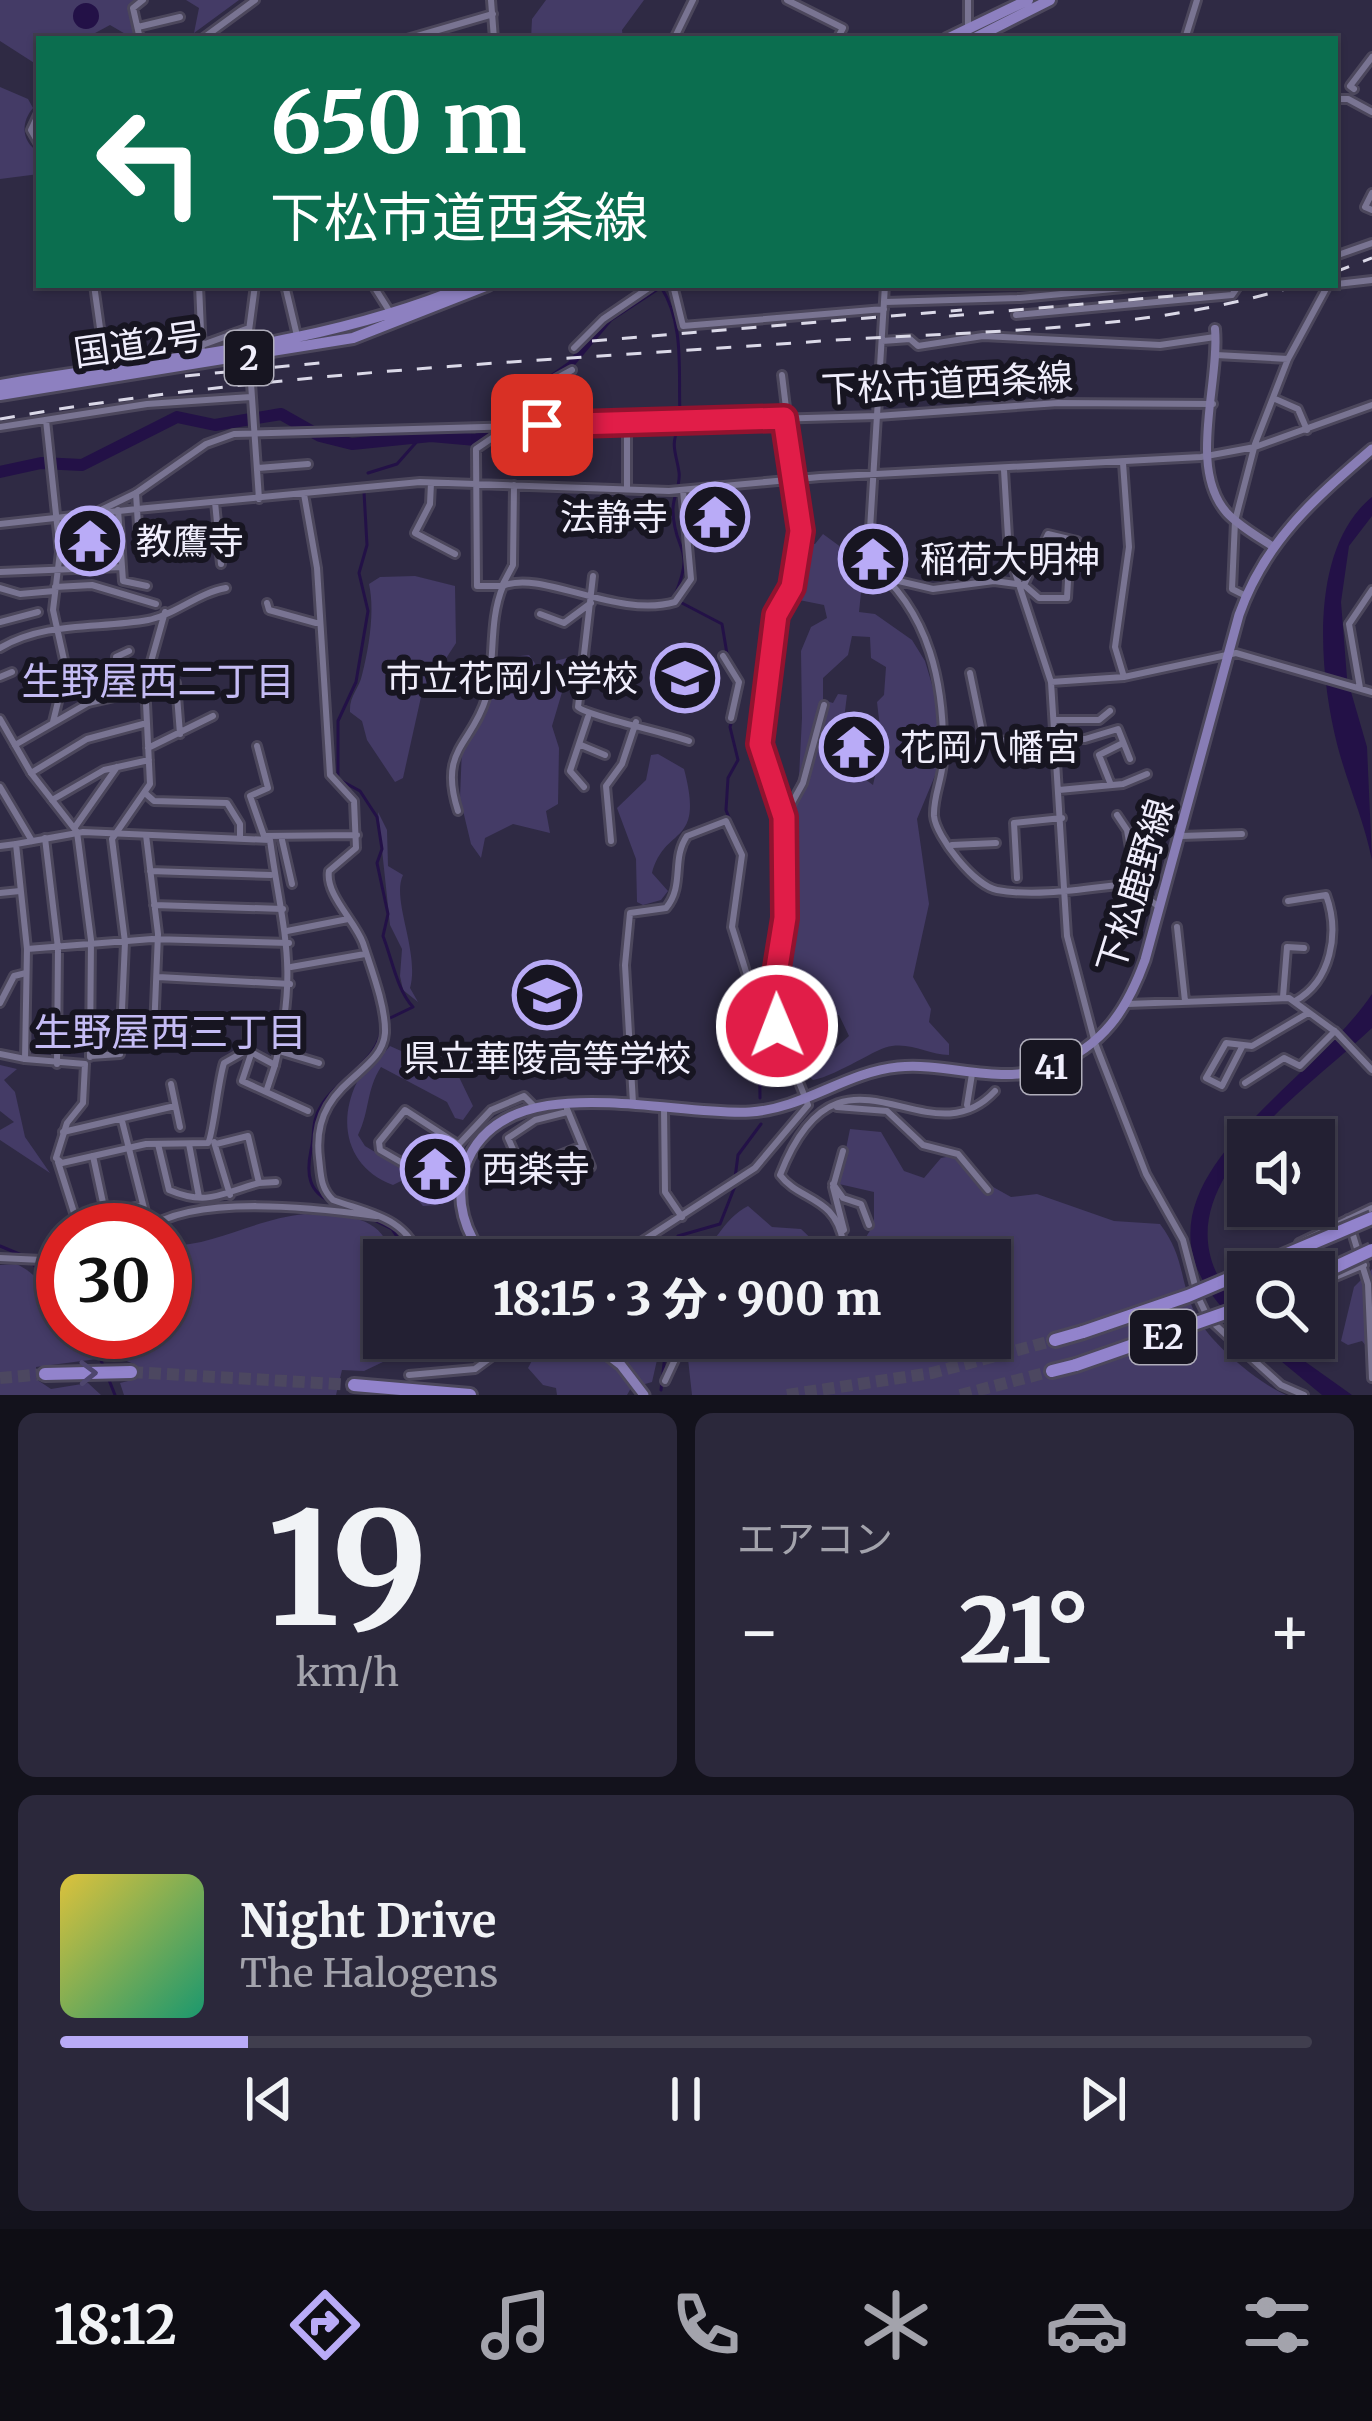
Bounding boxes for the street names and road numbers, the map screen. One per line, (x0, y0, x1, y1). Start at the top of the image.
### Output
street label: 国道2号 (71, 313, 205, 376)
road number: 2 (225, 331, 273, 385)
street label: 下松市道西条線 (820, 354, 1074, 413)
street label: 下松鹿野線 (1088, 793, 1183, 979)
road number: 41 (1021, 1040, 1081, 1094)
road number: E2 (1130, 1310, 1196, 1364)

